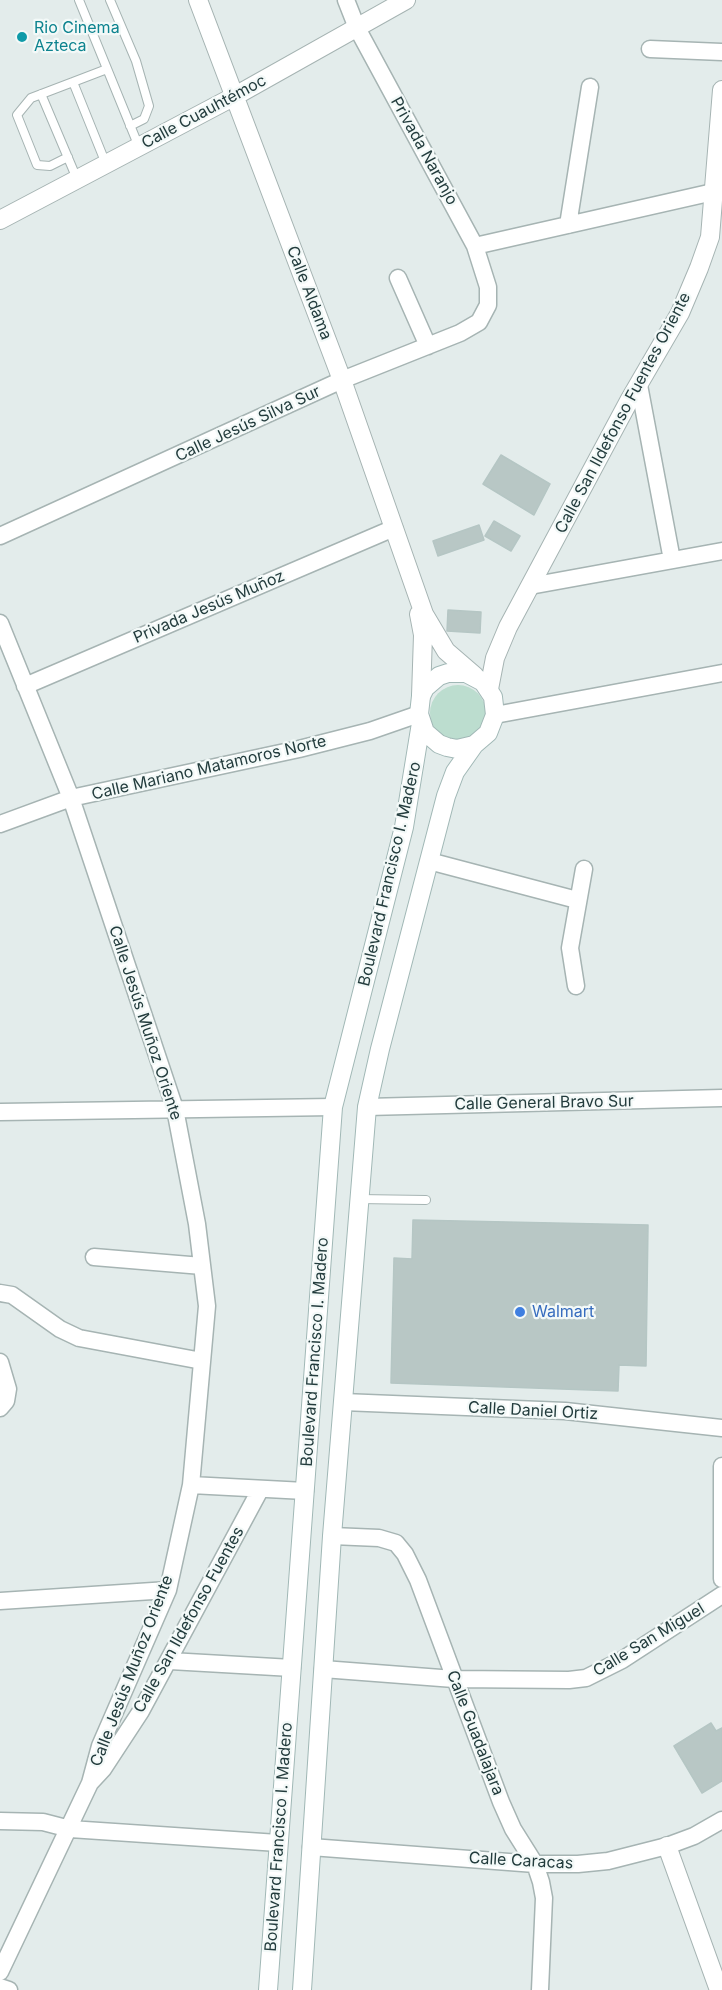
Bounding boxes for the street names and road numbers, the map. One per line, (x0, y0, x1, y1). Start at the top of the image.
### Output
street label: Calle Cuauhtémoc (138, 71, 270, 153)
street label: Privada Naranjo (386, 94, 462, 208)
street label: Calle Aldama (282, 243, 336, 343)
street label: Calle San Ildefonso Fuentes Oriente (551, 289, 695, 537)
street label: Calle Jesús Silva Sur (172, 382, 324, 466)
street label: Privada Jesús Muñoz (130, 566, 288, 648)
street label: Calle Mariano Matamoros Norte (90, 732, 328, 804)
street label: Boulevard Francisco I. Madero (355, 760, 425, 988)
street label: Calle Jesús Muñoz Oriente (104, 923, 186, 1123)
street label: Calle General Bravo Sur (454, 1092, 634, 1114)
street label: Boulevard Francisco I. Madero (297, 1237, 333, 1467)
street label: Calle Daniel Ortiz (467, 1398, 599, 1424)
street label: Calle San Ildefonso Fuentes (130, 1524, 248, 1716)
street label: Calle Jesús Muñoz Oriente (87, 1573, 177, 1769)
street label: Calle San Miguel (590, 1599, 708, 1681)
street label: Calle Guadalajara (442, 1668, 508, 1798)
street label: Boulevard Francisco I. Madero (261, 1722, 297, 1952)
street label: Calle Caracas (468, 1849, 574, 1873)

